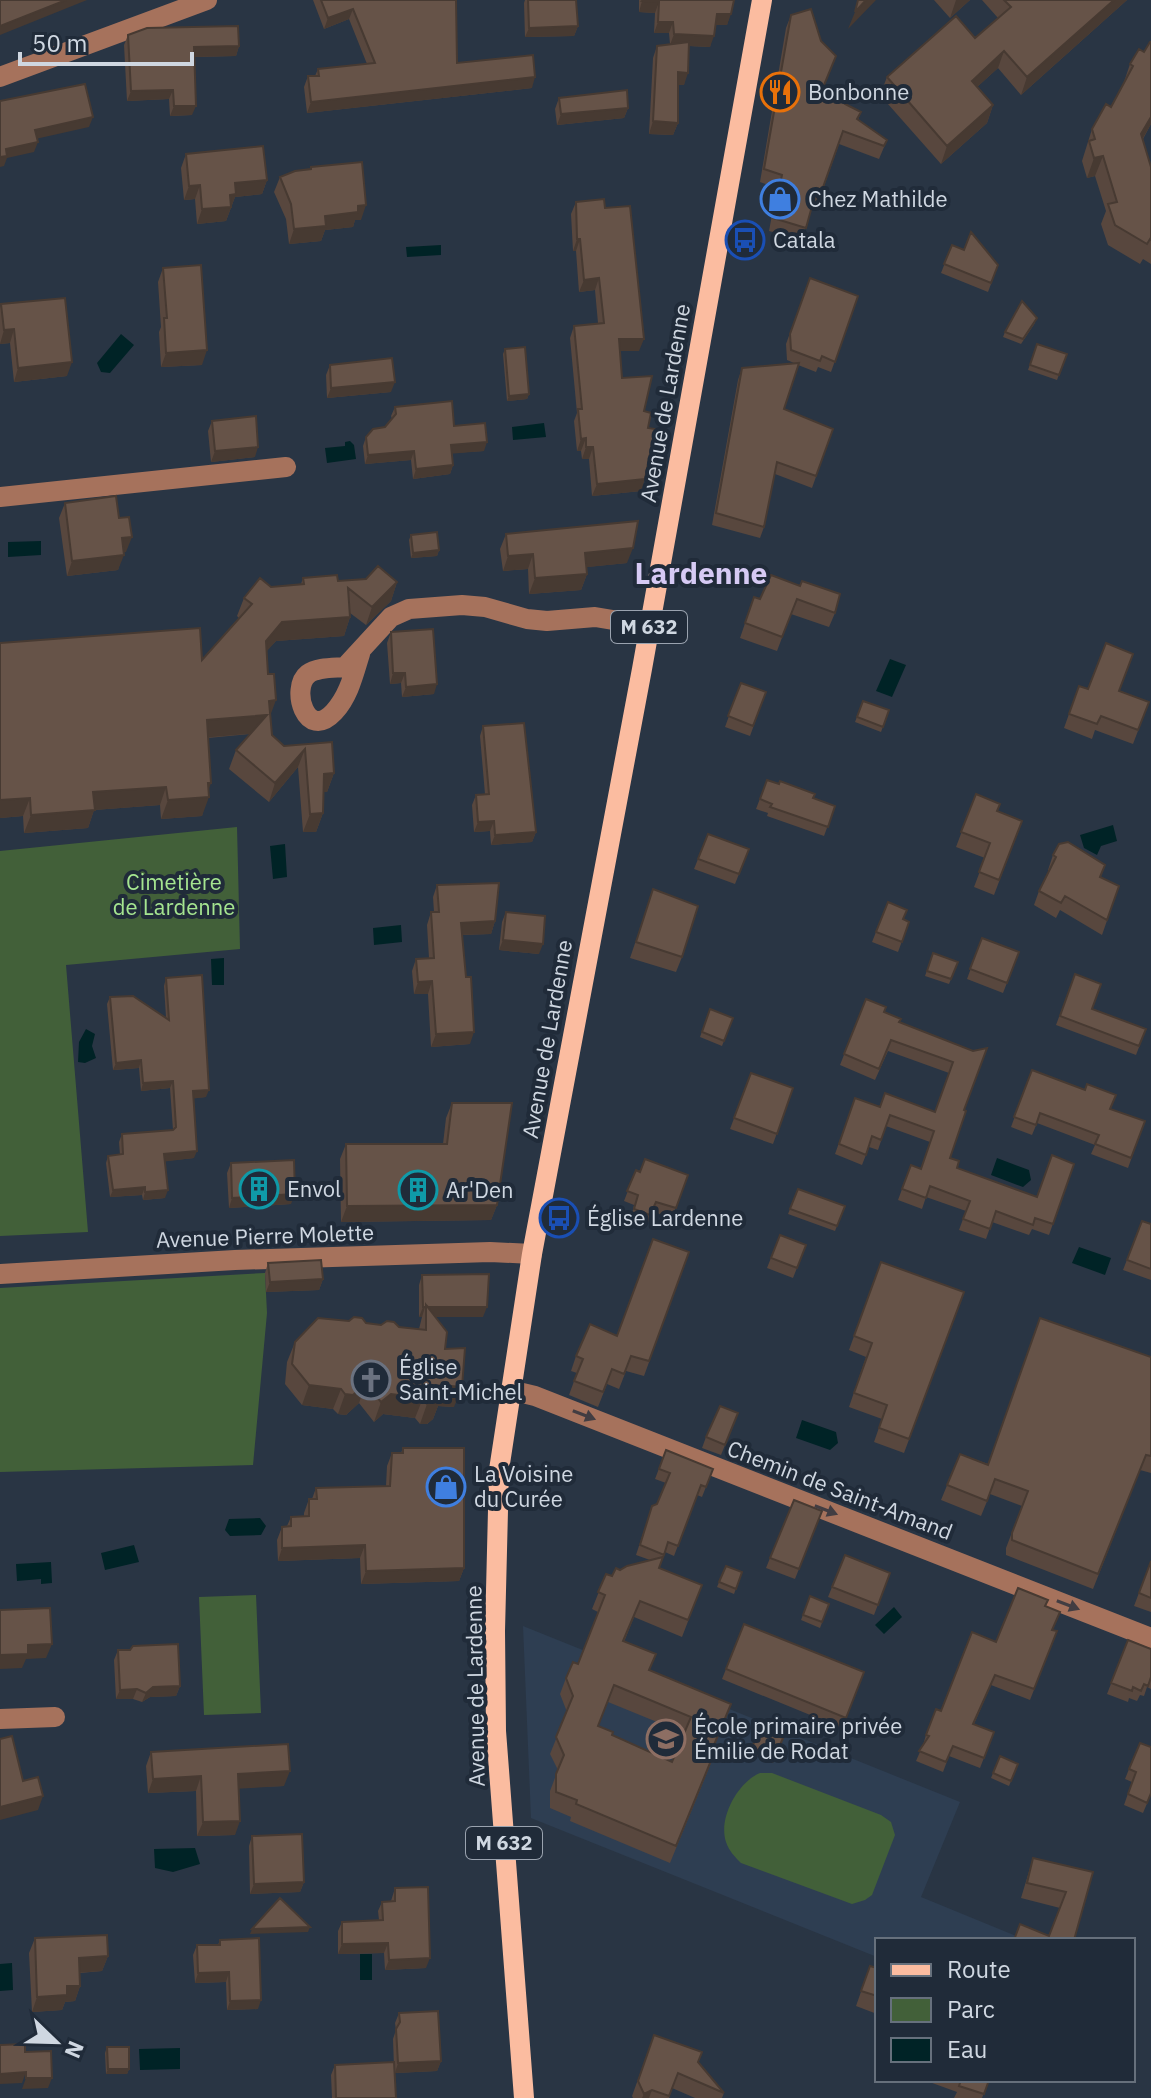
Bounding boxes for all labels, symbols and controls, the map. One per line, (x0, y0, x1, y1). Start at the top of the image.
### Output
scale bar (20, 16, 192, 66)
text: 50 m (32, 27, 87, 59)
restaurant icon: Bonbonne (759, 71, 801, 113)
place label: Bonbonne (808, 77, 909, 106)
shop icon: Chez Mathilde (759, 178, 801, 220)
place label: Chez Mathilde (808, 184, 948, 213)
bus stop icon: Catala (724, 219, 766, 261)
place label: Catala (773, 225, 836, 254)
street label: Avenue de Lardenne (633, 301, 696, 505)
district label: Lardenne (635, 553, 767, 592)
road number: M 632 (611, 611, 687, 643)
park label: Cimetière de Lardenne (113, 867, 235, 921)
street label: Avenue de Lardenne (515, 937, 578, 1141)
building icon: Envol (238, 1168, 280, 1210)
building icon: Ar'Den (397, 1169, 439, 1211)
place label: Envol (287, 1174, 341, 1203)
place label: Ar'Den (446, 1175, 514, 1204)
bus stop icon: Église Lardenne (538, 1197, 580, 1239)
place label: Église Lardenne (587, 1203, 743, 1232)
street label: Avenue Pierre Molette (155, 1217, 375, 1254)
place label: Église Saint-Michel (399, 1352, 523, 1406)
church icon: Église Saint-Michel (350, 1359, 392, 1401)
one-way arrow (572, 1409, 596, 1422)
street label: Chemin de Saint-Amand (723, 1433, 957, 1546)
place label: La Voisine du Curée (474, 1459, 573, 1513)
shop icon: La Voisine du Curée (425, 1466, 467, 1508)
one-way arrow (814, 1504, 838, 1517)
street label: Avenue de Lardenne (458, 1585, 491, 1787)
one-way arrow (1056, 1599, 1080, 1612)
place label: École primaire privée Émilie de Rodat (694, 1711, 902, 1765)
school or university icon: École primaire privée Émilie de Rodat (645, 1718, 687, 1760)
road number: M 632 (466, 1827, 542, 1859)
legend (875, 1938, 1135, 2082)
text: Route (947, 1953, 1011, 1985)
text: Parc (947, 1993, 995, 2025)
north arrow (16, 2002, 96, 2082)
text: Eau (947, 2033, 987, 2065)
text: N (58, 2037, 91, 2063)

